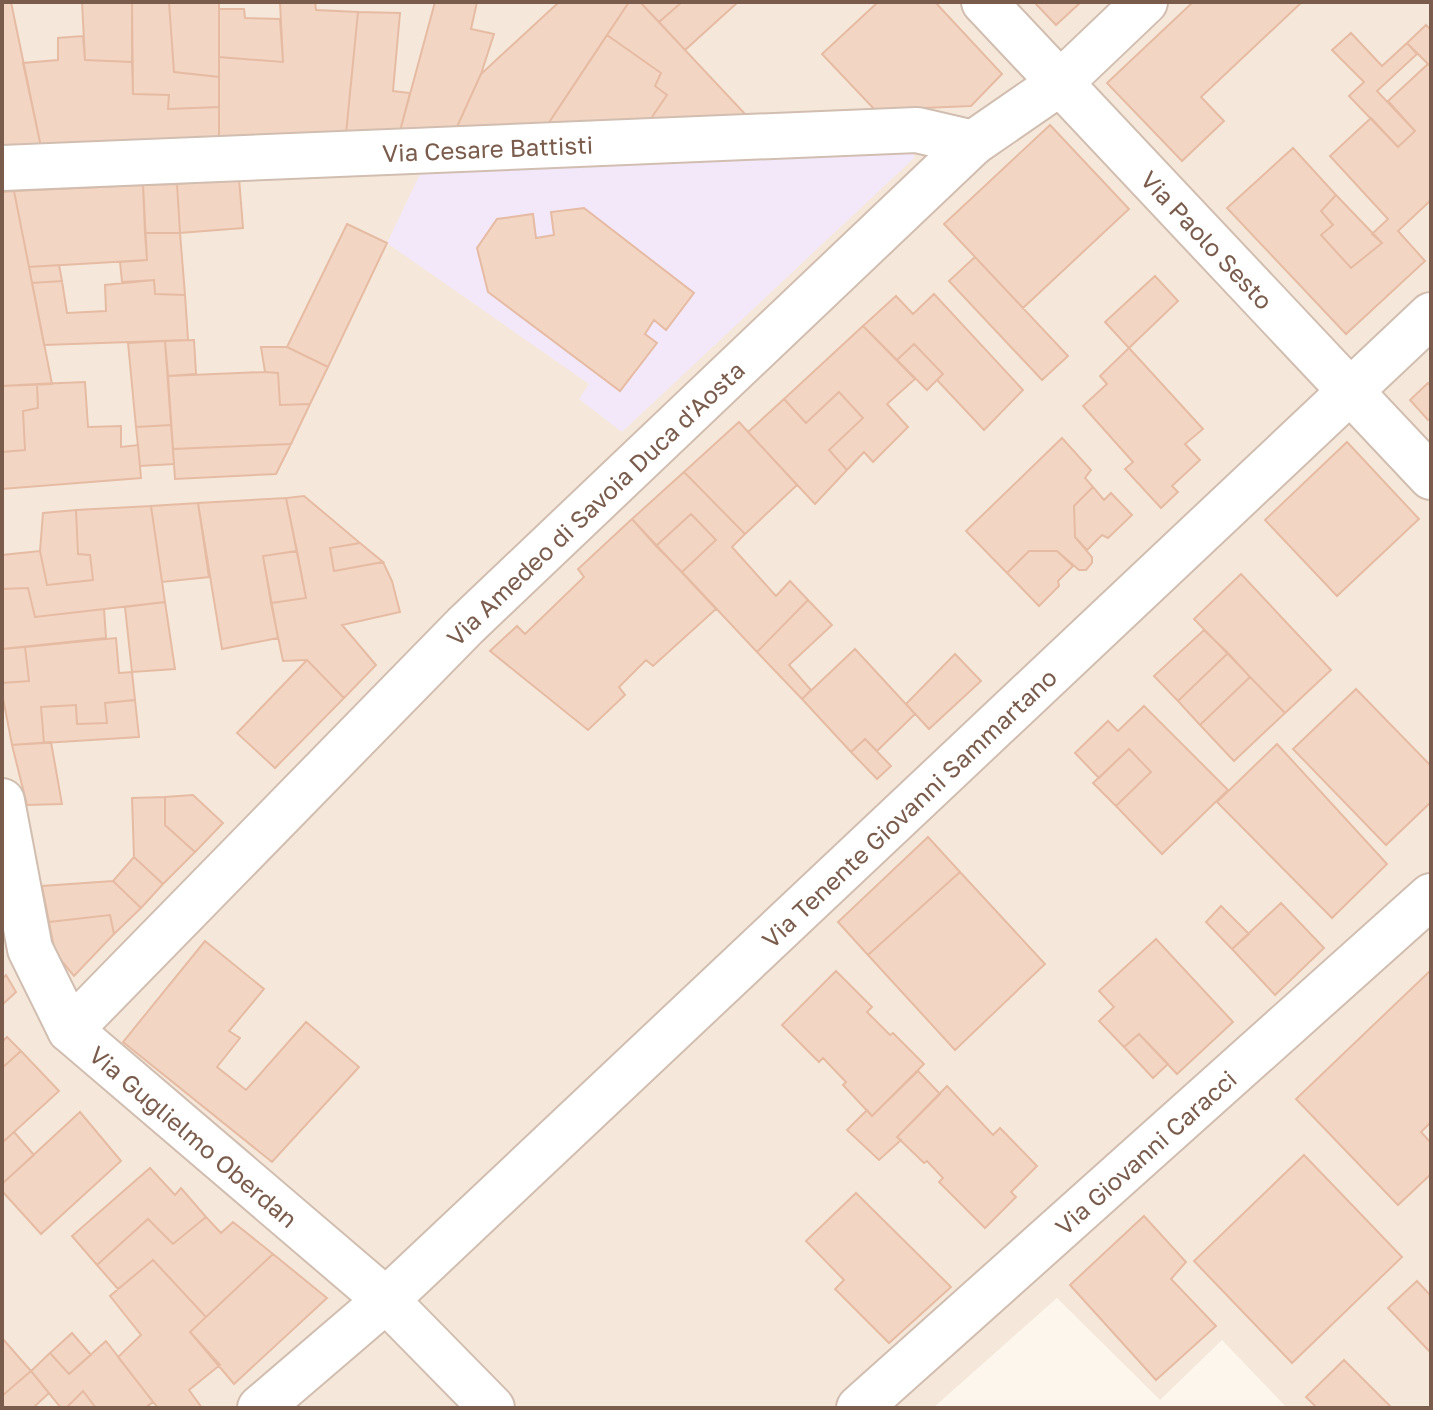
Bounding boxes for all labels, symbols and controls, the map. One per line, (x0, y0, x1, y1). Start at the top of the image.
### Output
street label: Via Cesare Battisti (381, 129, 594, 167)
street label: Via Paolo Sesto (1135, 164, 1279, 315)
street label: Via Amedeo di Savoia Duca d'Aosta (440, 354, 750, 651)
street label: Via Tenente Giovanni Sammartano (755, 662, 1062, 953)
street label: Via Guglielmo Oberdan (84, 1039, 304, 1233)
street label: Via Giovanni Caracci (1049, 1063, 1242, 1240)

